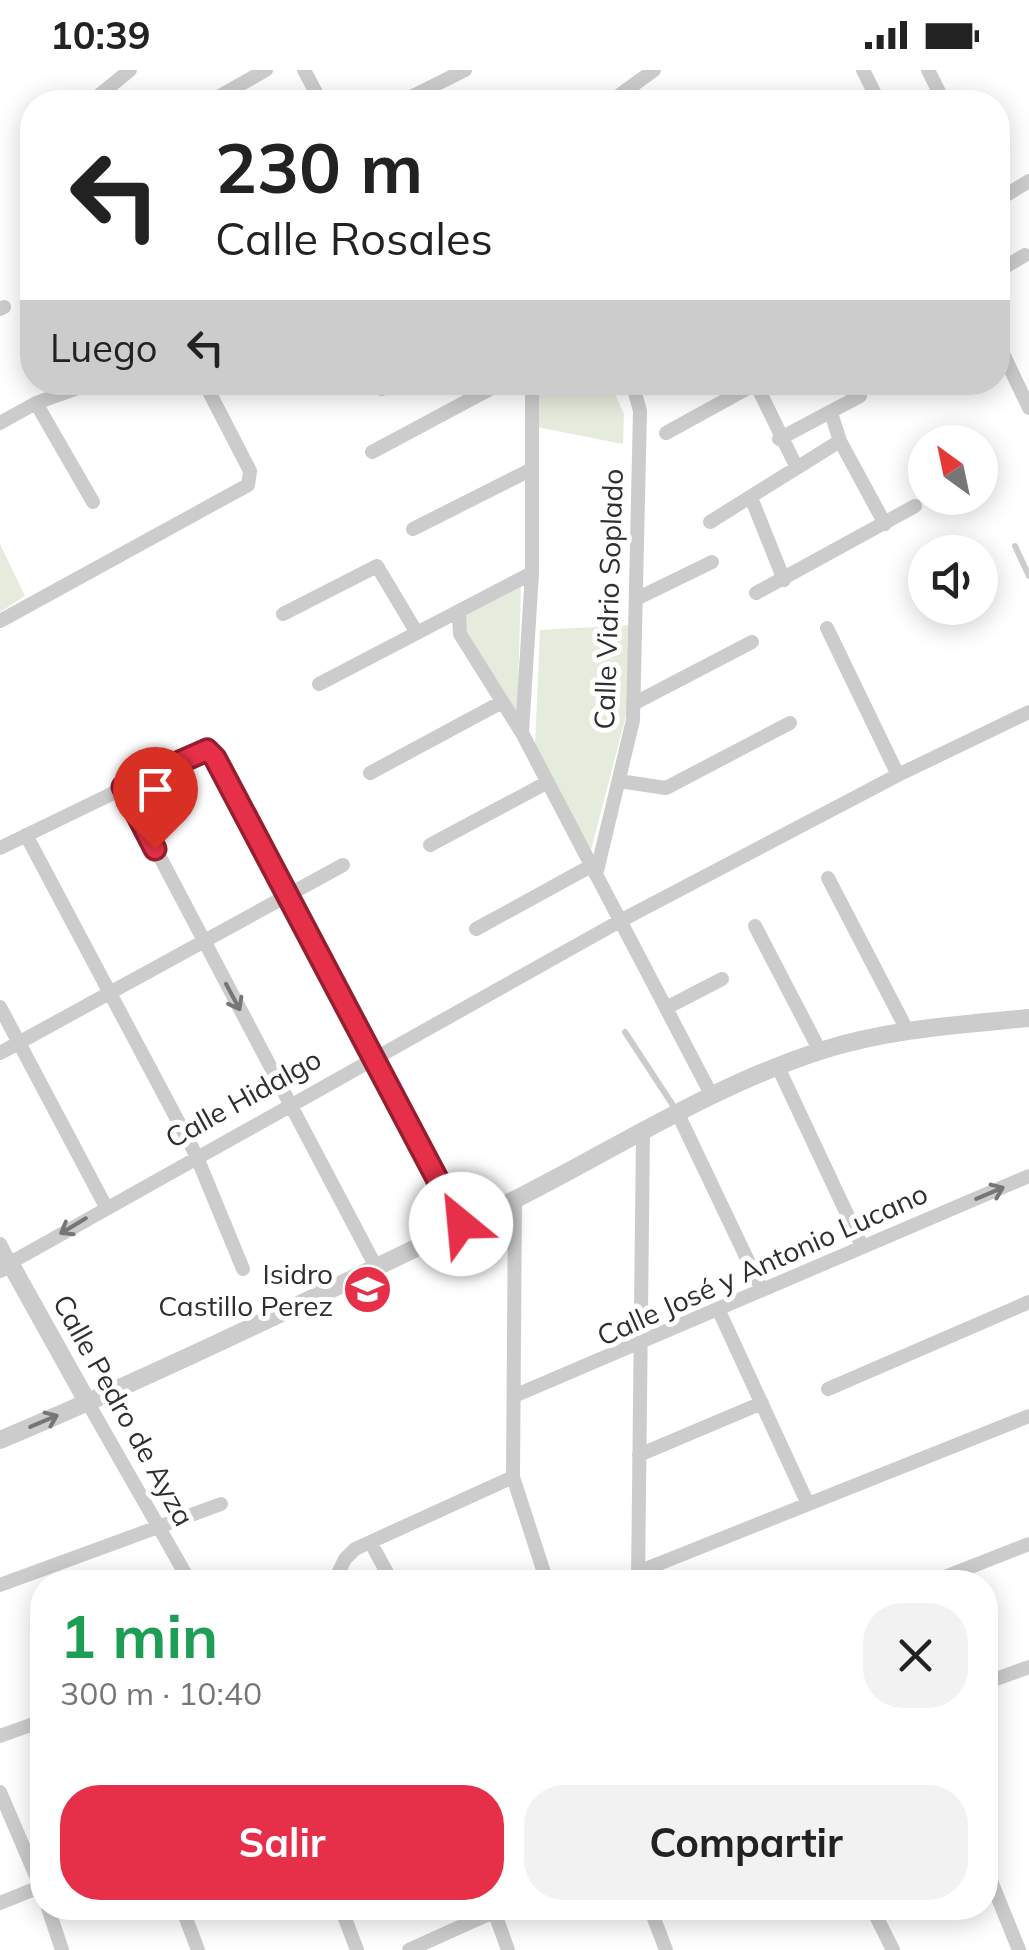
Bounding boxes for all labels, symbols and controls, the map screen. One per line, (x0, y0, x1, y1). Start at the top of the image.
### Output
text: 10:39 (50, 11, 151, 59)
text: 230 m (215, 123, 423, 211)
icon: left (50, 130, 180, 260)
text: Calle Rosales (215, 210, 493, 266)
icon: left (178, 320, 233, 375)
text: Luego (50, 324, 158, 372)
north arrow (908, 425, 998, 515)
map controls (908, 425, 998, 625)
street label: Calle Vidrio Soplado (586, 468, 630, 730)
button: sound (908, 535, 998, 625)
pin (113, 747, 198, 850)
icon: arrive (128, 762, 183, 817)
one-way arrow (224, 982, 243, 1012)
street label: Calle Hidalgo (159, 1041, 327, 1155)
position arrow (409, 1172, 513, 1276)
street label: Calle José y Antonio Lucano (591, 1175, 933, 1353)
one-way arrow (974, 1182, 1004, 1200)
one-way arrow (59, 1216, 88, 1236)
place label: Isidro Castillo Perez (158, 1256, 333, 1323)
school or university icon: Isidro Castillo Perez (342, 1263, 394, 1315)
street label: Calle Pedro de Ayza (46, 1288, 202, 1532)
one-way arrow (28, 1411, 59, 1429)
text: 1 min (60, 1598, 218, 1673)
button: close (863, 1603, 968, 1708)
text: 300 m · 10:40 (60, 1673, 262, 1713)
button: Salir (60, 1785, 504, 1900)
button: Compartir (524, 1785, 968, 1900)

